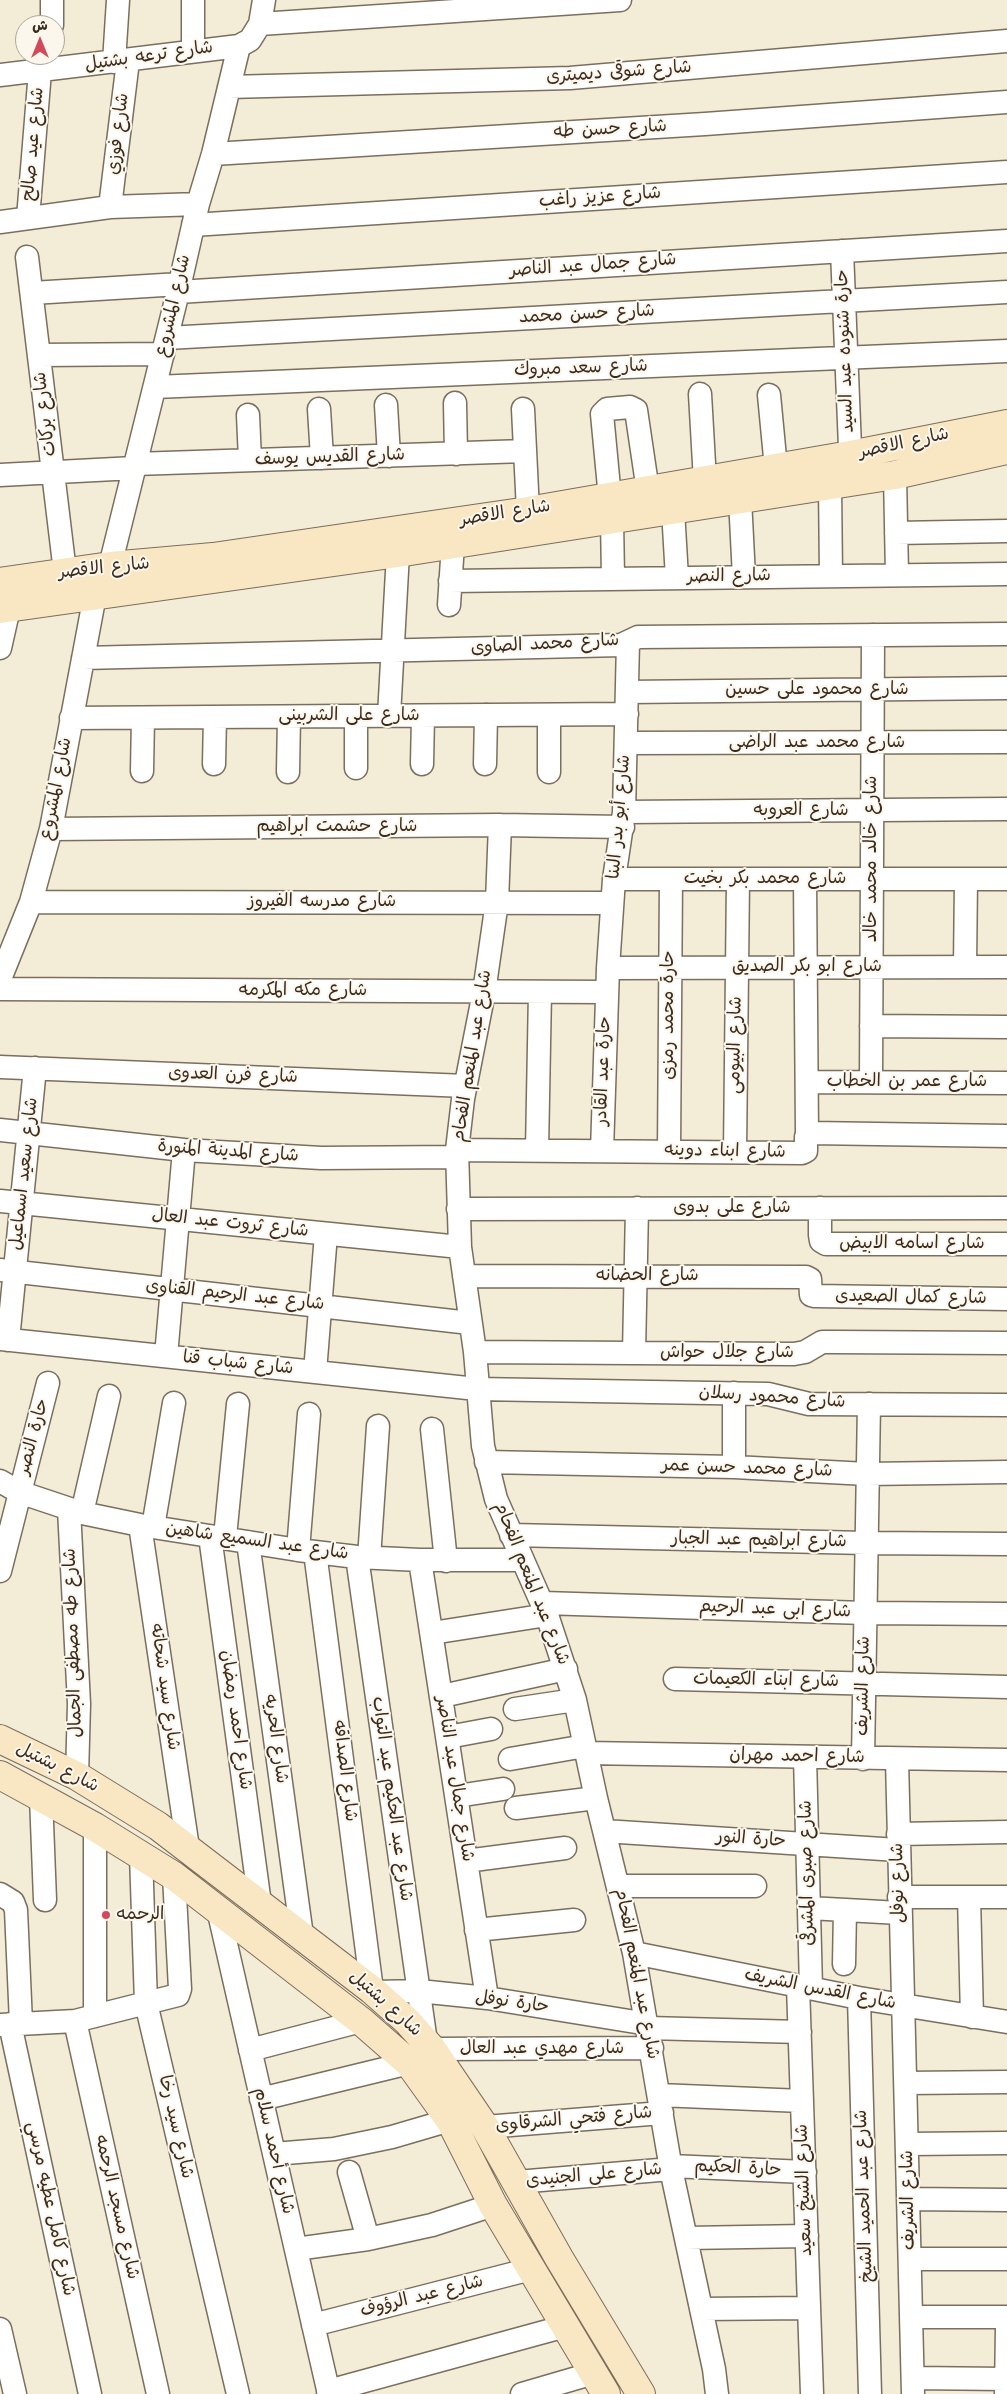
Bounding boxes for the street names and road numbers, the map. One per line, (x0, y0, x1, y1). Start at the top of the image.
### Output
street label: شارع ترعه بشتيل (83, 37, 215, 77)
street label: شارع شوقى ديميترى (546, 57, 692, 89)
street label: شارع عيد صالح (18, 86, 50, 202)
street label: شارع فوزي (103, 92, 135, 176)
street label: شارع حسن طه (553, 116, 667, 144)
street label: شارع عزيز راغب (538, 183, 662, 213)
street label: شارع جمال عبد الناصر (509, 249, 677, 283)
street label: شارع المشروع (152, 253, 196, 359)
street label: حارة شنوده عبد السيد (832, 269, 860, 433)
street label: شارع حسن محمد (519, 301, 655, 329)
street label: شارع سعد مبروك (514, 356, 648, 382)
street label: شارع بركات (30, 371, 62, 457)
street label: شارع الاقصر (857, 424, 951, 464)
street label: شارع القديس يوسف (255, 445, 405, 471)
street label: شارع الاقصر (458, 496, 552, 532)
street label: شارع الاقصر (57, 553, 151, 585)
street label: شارع النصر (687, 565, 771, 589)
street label: شارع محمد الصاوى (470, 630, 620, 660)
street label: شارع محمود على حسين (725, 679, 909, 701)
street label: شارع على الشربينى (278, 705, 420, 727)
street label: شارع محمد عبد الراضى (729, 732, 905, 754)
street label: شارع المشروع (36, 736, 78, 842)
street label: شارع أبو بدر البنا (604, 754, 636, 880)
street label: شارع خالد محمد خالد (861, 776, 883, 942)
street label: شارع العروبه (753, 800, 849, 822)
street label: شارع حشمت ابراهيم (257, 816, 417, 838)
street label: شارع محمد بكر بخيت (684, 868, 846, 890)
street label: شارع مدرسه الفيروز (248, 891, 396, 913)
street label: حارة محمد رمزى (658, 950, 680, 1080)
street label: شارع ابو بكر الصديق (732, 956, 882, 978)
street label: شارع عبد المنعم الفحام (449, 969, 497, 1143)
street label: شارع مكه المكرمه (239, 980, 367, 1002)
street label: شارع البيومى (724, 996, 748, 1094)
street label: حارة عبد القادر (591, 1016, 617, 1126)
street label: شارع فرن العدوى (168, 1063, 298, 1089)
street label: شارع عمر بن الخطاب (827, 1071, 987, 1093)
street label: شارع سعيد اسماعيل (6, 1096, 44, 1252)
street label: شارع المدينة المنورة (157, 1136, 299, 1168)
street label: شارع ابناء دوينه (664, 1140, 786, 1164)
street label: شارع على بدوى (673, 1197, 791, 1219)
street label: شارع ثروت عبد العال (150, 1205, 310, 1243)
street label: شارع اسامه الابيض (839, 1233, 985, 1255)
street label: شارع الحضانه (595, 1265, 699, 1287)
street label: شارع عبد الرحيم القناوى (145, 1276, 325, 1316)
street label: شارع كمال الصعيدى (835, 1286, 987, 1310)
street label: شارع جلال حواش (660, 1342, 794, 1364)
street label: شارع شباب قنا (182, 1347, 294, 1381)
street label: شارع محمود رسلان (698, 1382, 846, 1414)
street label: حارة النصر (13, 1397, 55, 1477)
street label: شارع محمد حسن عمر (661, 1455, 833, 1483)
street label: شارع عبد المنعم الفحام (488, 1499, 574, 1669)
street label: شارع عبد السميع شاهين (164, 1518, 350, 1566)
street label: شارع ابراهيم عبد الجبار (671, 1529, 847, 1553)
street label: شارع طه مصطفى الجمال (60, 1548, 88, 1738)
street label: شارع ابى عبد الرحيم (699, 1597, 851, 1623)
street label: شارع سيد شحاته (144, 1622, 184, 1752)
street label: شارع الشريف (852, 1636, 876, 1736)
street label: شارع احمد رمضان (214, 1649, 256, 1791)
street label: شارع ابناء الكعيمات (693, 1669, 839, 1693)
street label: شارع الحريه (258, 1693, 292, 1785)
street label: شارع عبد الحكيم عبد التواب (366, 1695, 416, 1903)
street label: شارع جمال عبد الناصر (430, 1695, 478, 1863)
street label: شارع الصداقه (327, 1719, 361, 1823)
street label: شارع بشتيل (12, 1738, 102, 1798)
street label: شارع احمد مهران (729, 1745, 865, 1769)
street label: شارع صبرى المشرقى (796, 1800, 820, 1946)
street label: حارة النور (715, 1827, 787, 1853)
street label: شارع نوفل (888, 1843, 910, 1923)
street label: شارع عبد المنعم الفحام (609, 1887, 663, 2061)
street label: شارع القدس الشريف (742, 1965, 898, 2015)
street label: شارع بشتيل (344, 1966, 426, 2042)
street label: حارة نوفل (474, 1987, 550, 2019)
street label: شارع مهدي عبد العال (460, 2038, 624, 2060)
street label: شارع سيد رخا (153, 2073, 197, 2181)
street label: شارع أحمد سلام (248, 2086, 298, 2216)
street label: شارع فتحي الشرقاوى (495, 2102, 653, 2138)
street label: شارع عبد الحميد الشيخ (851, 2109, 879, 2283)
street label: شارع كامل عطيه مرسي (21, 2120, 79, 2298)
street label: شارع الشيخ سعيد (792, 2124, 818, 2256)
street label: شارع مسجد الرحمه (89, 2132, 143, 2282)
street label: شارع الشريف (897, 2150, 921, 2250)
street label: حارة الحكيم (694, 2156, 782, 2182)
street label: شارع على الجنيدى (525, 2159, 663, 2193)
street label: شارع عبد الرؤوف (358, 2271, 486, 2323)

